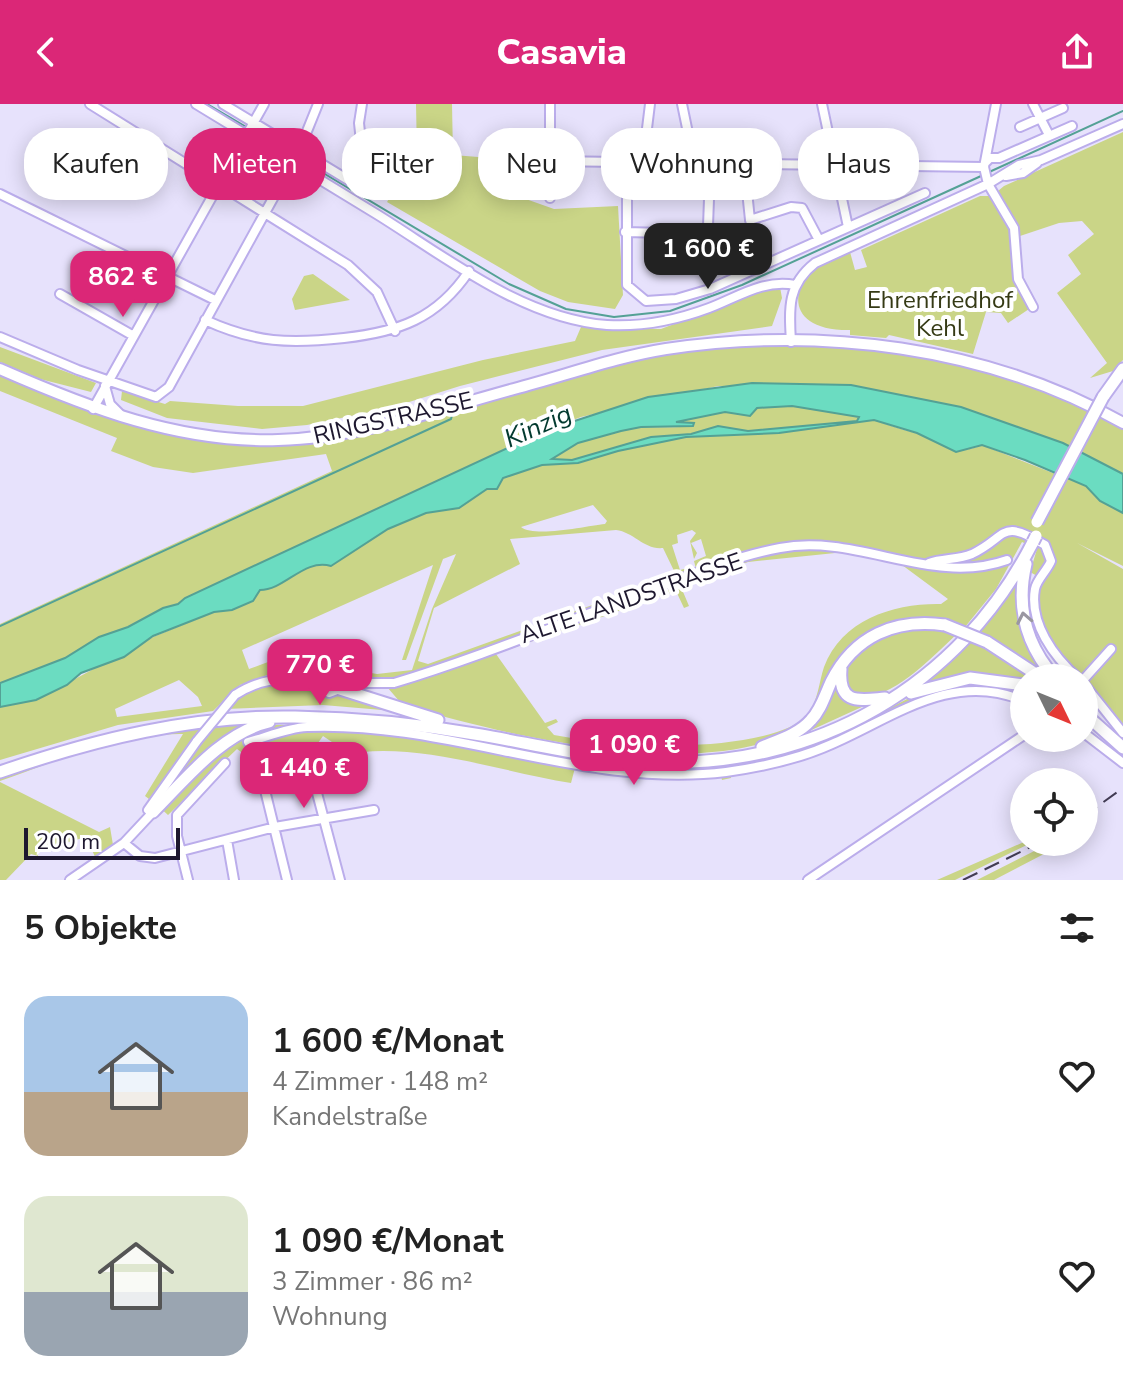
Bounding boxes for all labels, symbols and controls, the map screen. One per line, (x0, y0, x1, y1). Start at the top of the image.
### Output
text: Casavia (496, 28, 627, 77)
icon: back (24, 30, 68, 74)
icon: share (1055, 30, 1099, 74)
chip: Kaufen (24, 128, 168, 200)
chip: Mieten (184, 128, 326, 200)
chip: Filter (342, 128, 462, 200)
chip: Neu (478, 128, 585, 200)
chip: Wohnung (601, 128, 782, 200)
chip: Haus (798, 128, 919, 200)
pin: 1 600 € (634, 223, 782, 291)
text: 1 600 € (662, 231, 754, 266)
pin: 862 € (67, 251, 179, 319)
text: 862 € (88, 259, 158, 294)
park label: Ehrenfriedhof Kehl (867, 284, 1014, 344)
street label: RINGSTRASSE (310, 384, 476, 452)
water label: Kinzig (499, 396, 577, 456)
street label: ALTE LANDSTRASSE (516, 545, 746, 651)
one-way arrow (1017, 611, 1034, 624)
pin: 770 € (264, 639, 376, 707)
text: 770 € (285, 647, 355, 682)
north arrow (1010, 664, 1098, 752)
map controls (1010, 664, 1098, 856)
pin: 1 090 € (560, 719, 708, 787)
text: 1 090 € (588, 727, 680, 762)
pin: 1 440 € (230, 742, 378, 810)
text: 1 440 € (258, 750, 350, 785)
button: locate (1010, 768, 1098, 856)
scale bar (24, 824, 180, 860)
text: 200 m (36, 827, 100, 857)
text: 5 Objekte (24, 905, 177, 951)
icon: filters (1055, 906, 1099, 950)
text: 1 600 €/Monat (272, 1018, 504, 1064)
icon: home (88, 1028, 184, 1124)
icon: heart (1055, 1054, 1099, 1098)
text: 4 Zimmer · 148 m² (272, 1064, 488, 1099)
text: Kandelstraße (272, 1099, 428, 1134)
text: 1 090 €/Monat (272, 1218, 504, 1264)
icon: home (88, 1228, 184, 1324)
icon: heart (1055, 1254, 1099, 1298)
text: 3 Zimmer · 86 m² (272, 1264, 473, 1299)
text: Wohnung (272, 1299, 388, 1334)

